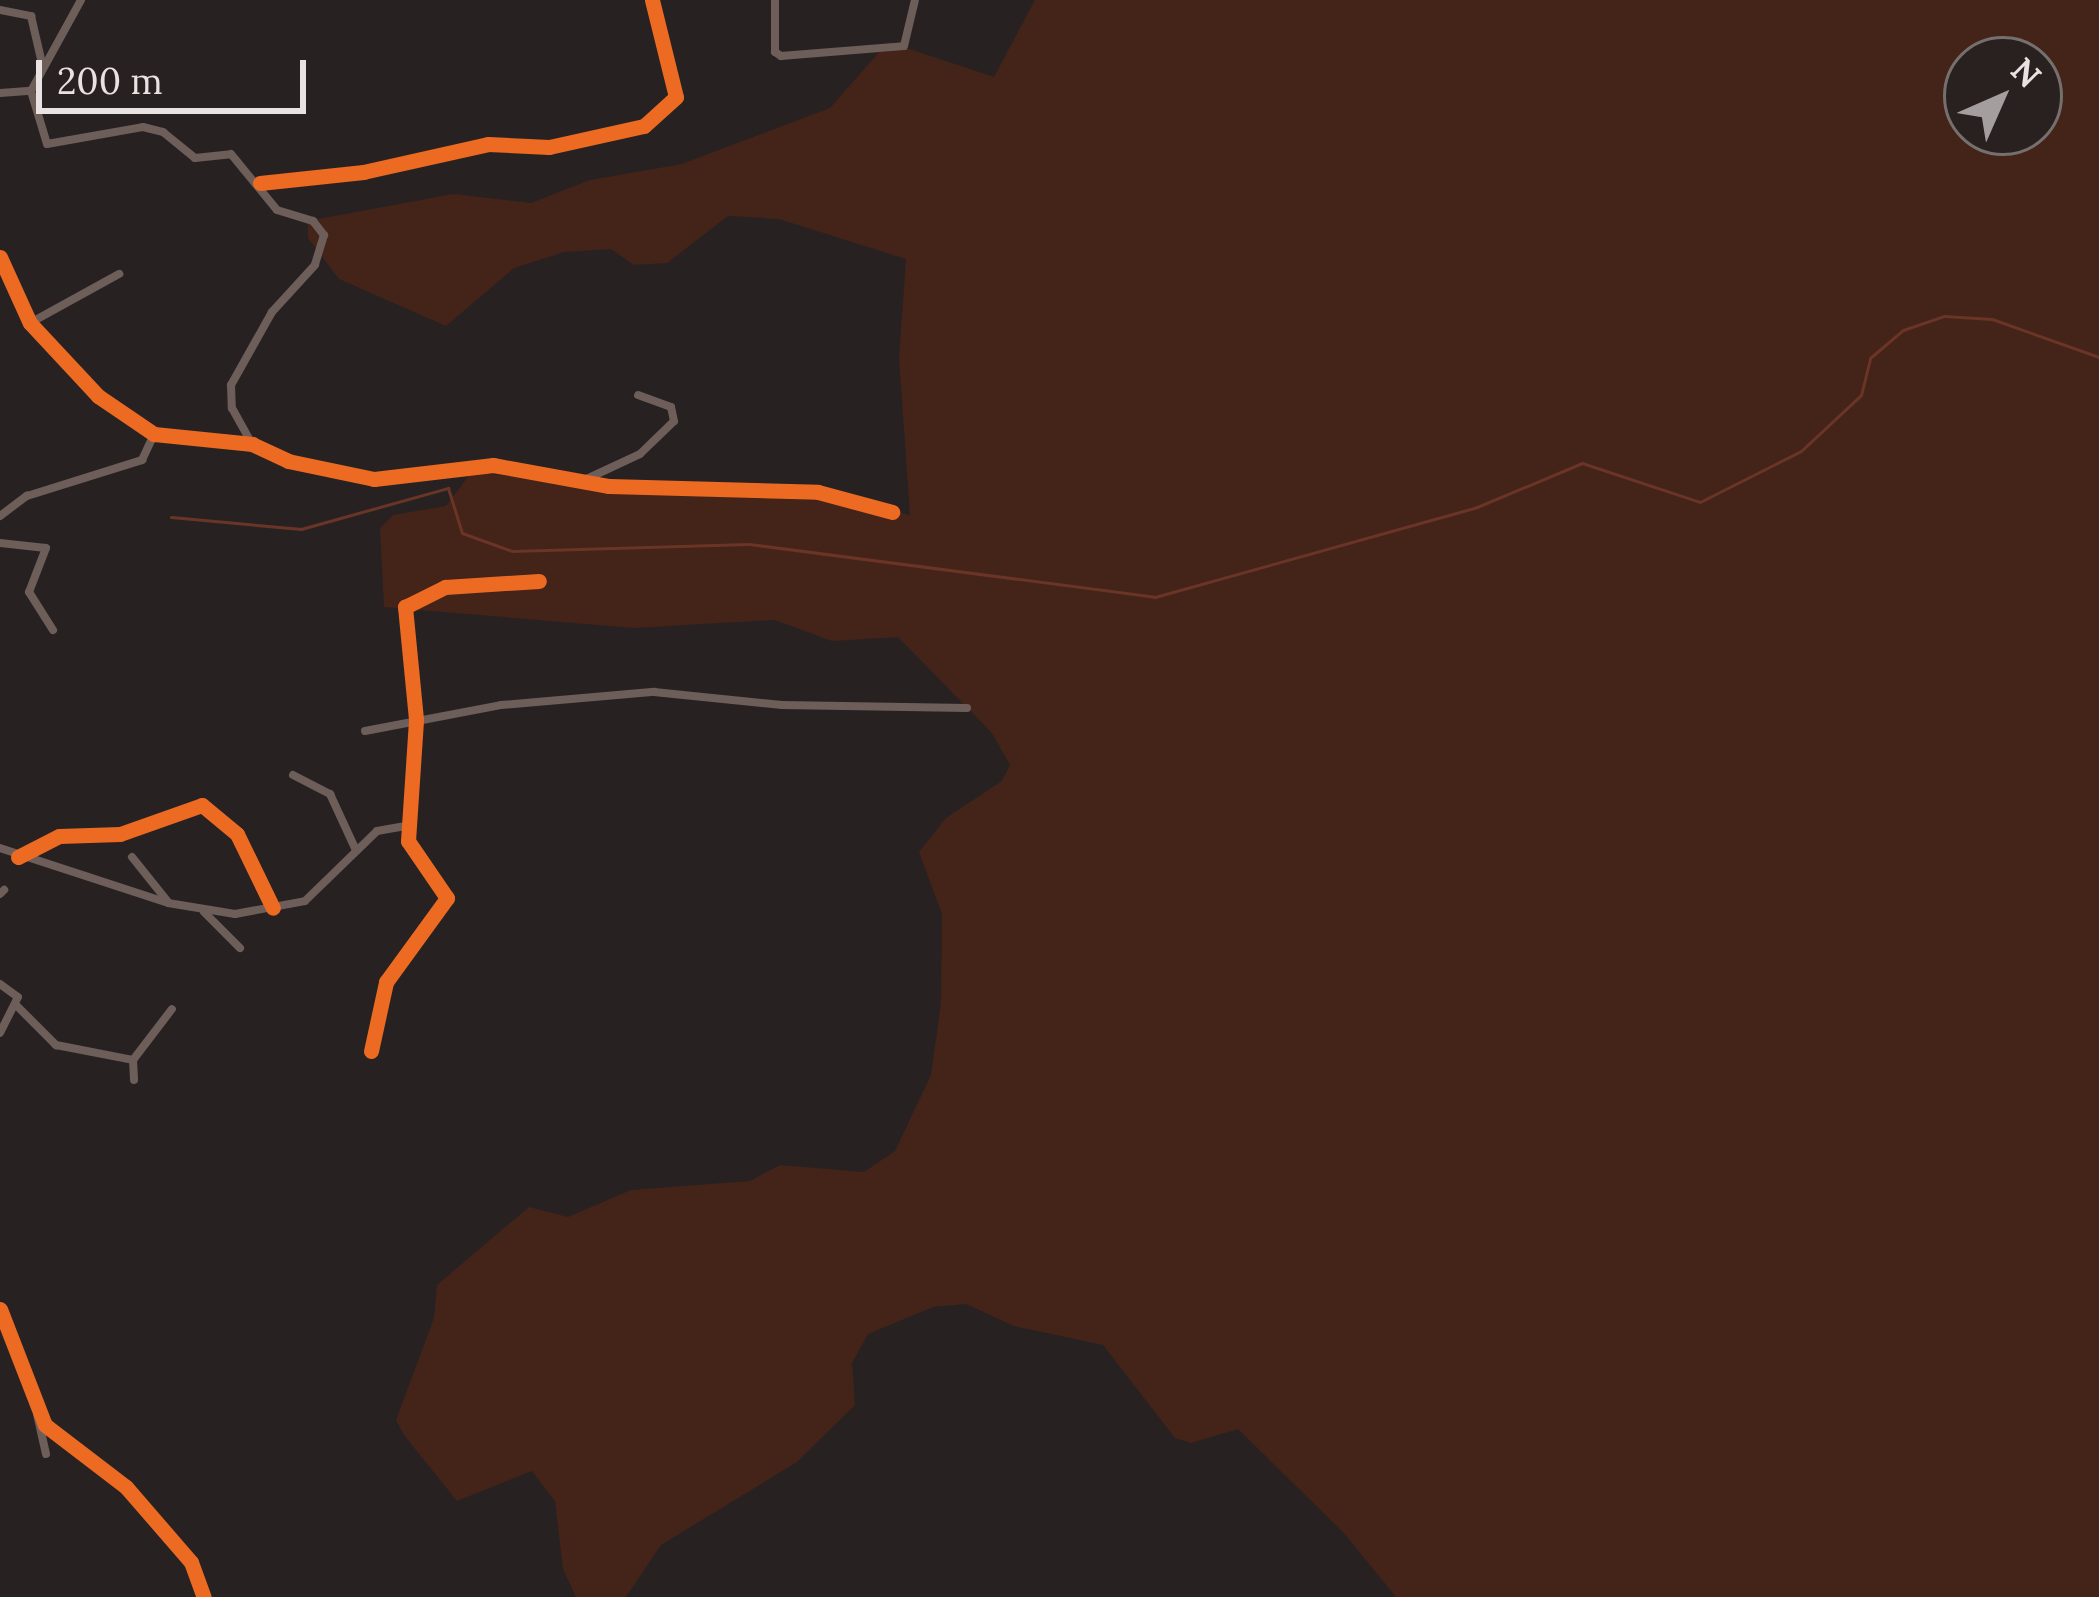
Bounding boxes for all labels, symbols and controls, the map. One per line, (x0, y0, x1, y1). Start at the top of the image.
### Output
scale bar (42, 36, 312, 110)
north arrow (1943, 36, 2063, 156)
text: N (2002, 49, 2050, 97)
text: 200 m (57, 58, 163, 104)

